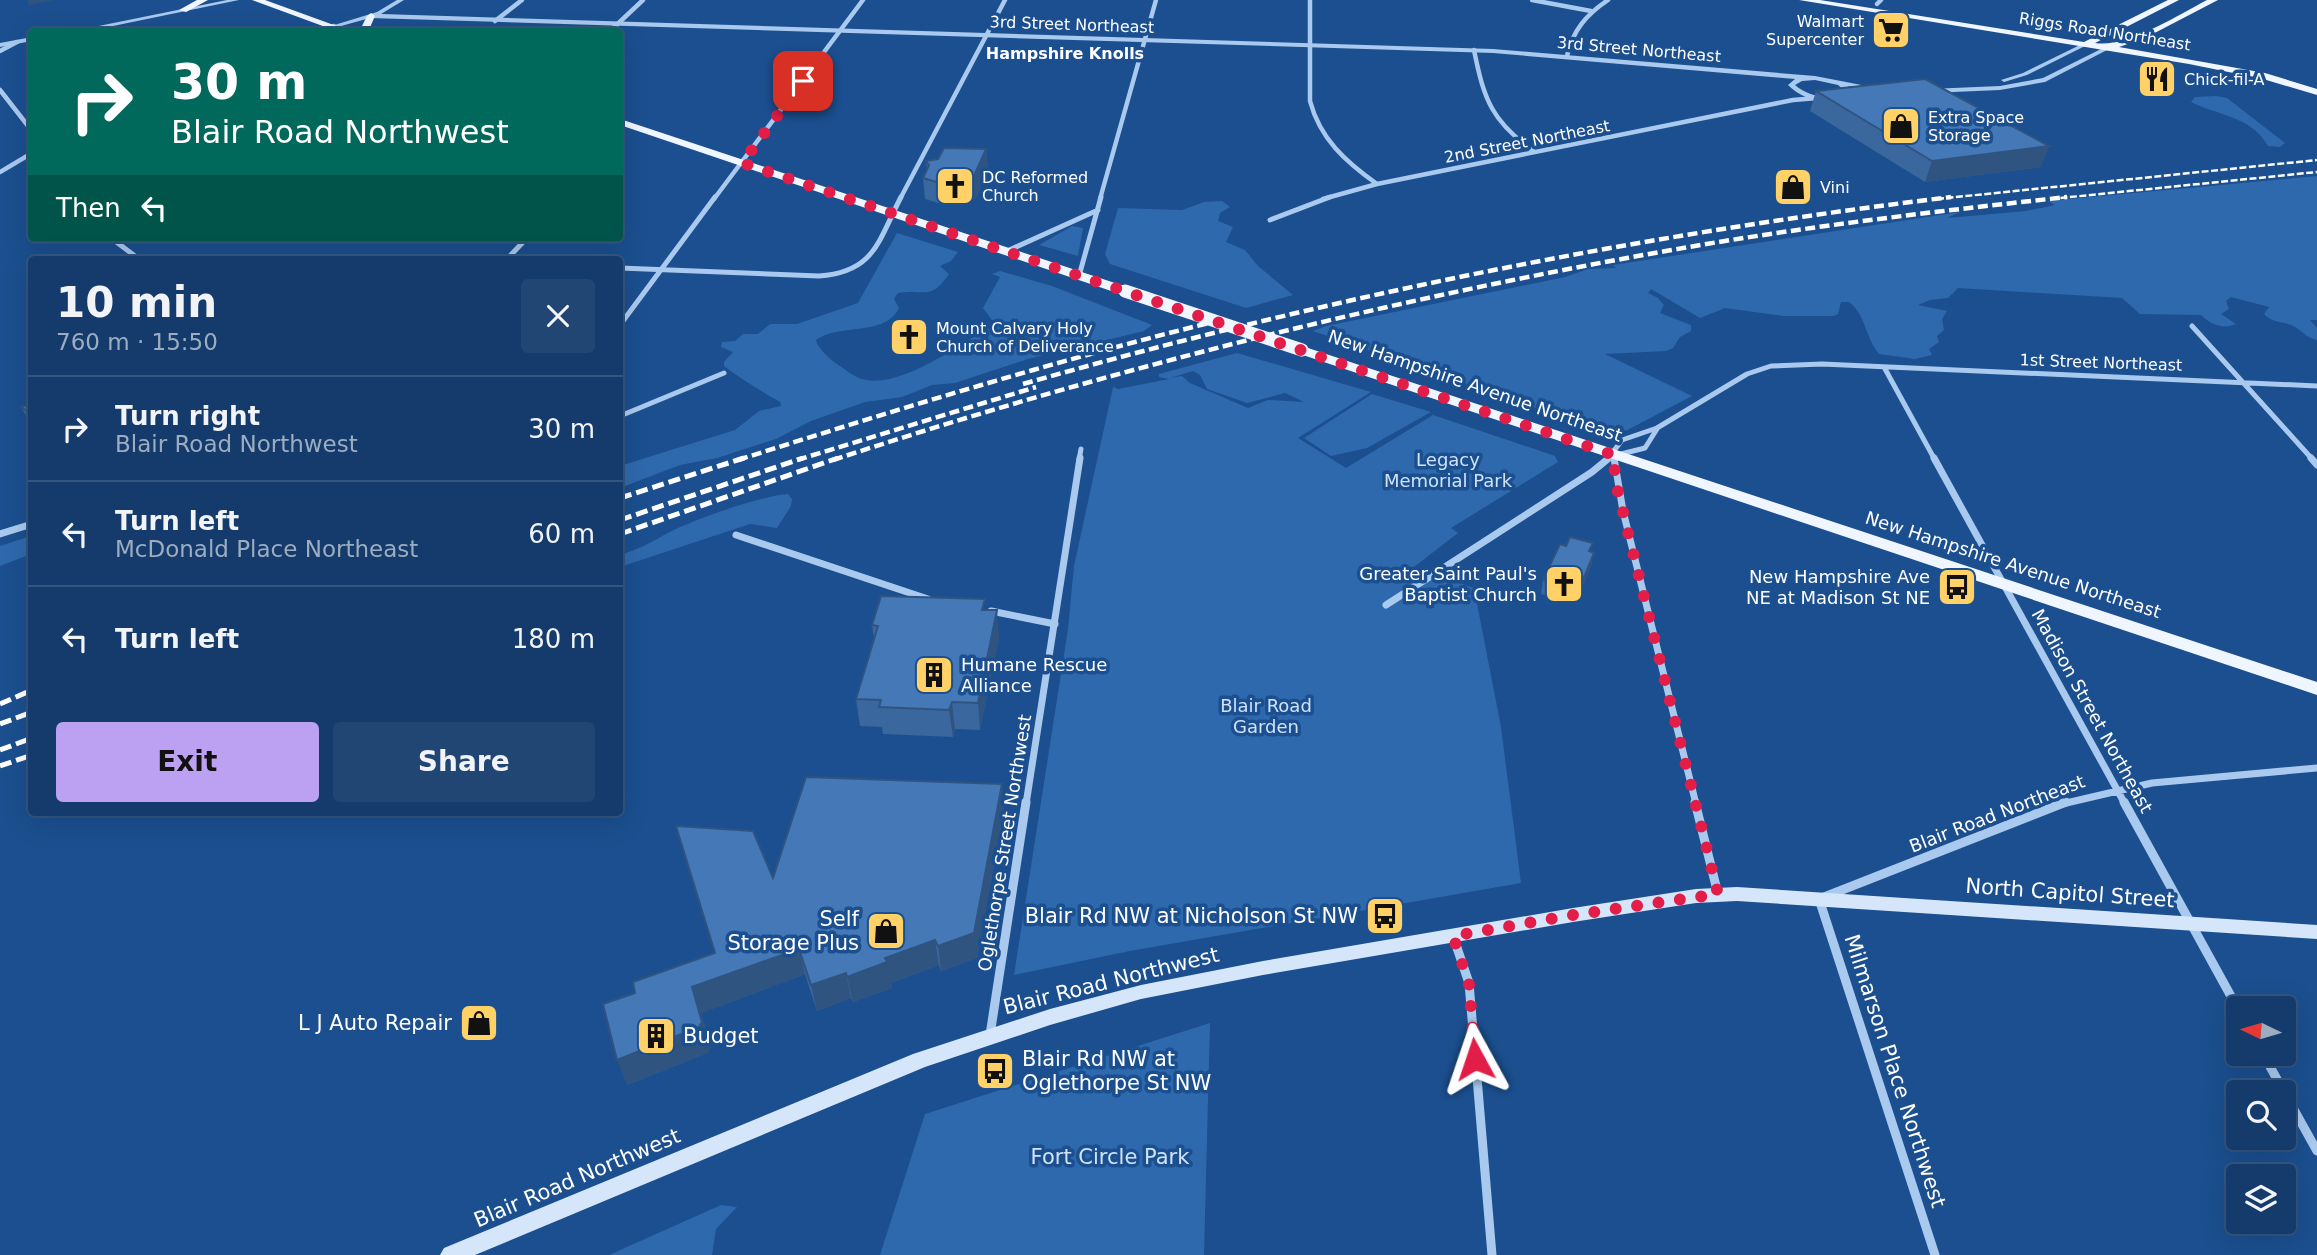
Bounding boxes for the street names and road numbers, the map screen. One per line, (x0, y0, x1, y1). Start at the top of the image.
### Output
street label: Riggs Road Northeast (2018, 9, 2192, 54)
street label: 3rd Street Northeast (989, 12, 1154, 37)
street label: 3rd Street Northeast (1556, 33, 1722, 66)
street label: 2nd Street Northeast (1443, 116, 1612, 167)
street label: New Hampshire Avenue Northeast (1325, 325, 1625, 446)
street label: 1st Street Northeast (2019, 350, 2183, 375)
street label: New Hampshire Avenue Northeast (1863, 507, 2164, 622)
street label: Madison Street Northeast (2028, 605, 2157, 816)
street label: Oglethorpe Street Northwest (974, 713, 1035, 973)
street label: Blair Road Northeast (1906, 770, 2088, 857)
street label: North Capitol Street (1965, 874, 2175, 912)
street label: Milmarson Place Northwest (1839, 931, 1951, 1211)
street label: Blair Road Northwest (1001, 943, 1221, 1019)
street label: Blair Road Northwest (470, 1124, 684, 1232)

